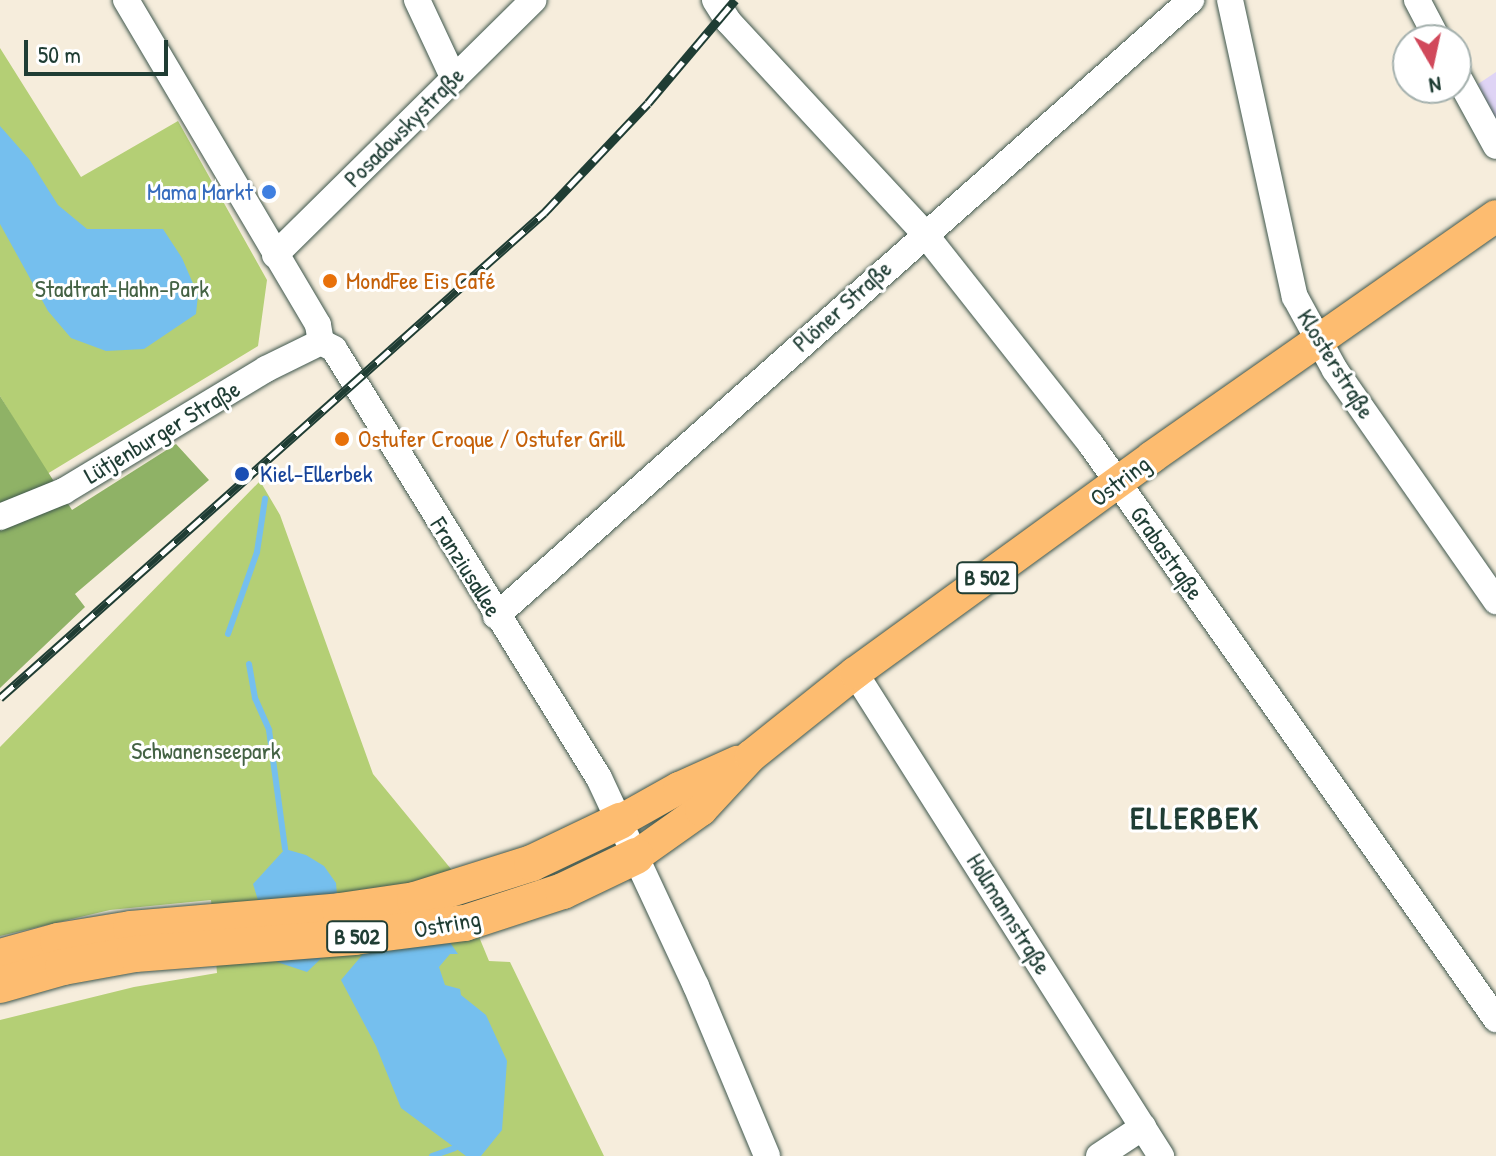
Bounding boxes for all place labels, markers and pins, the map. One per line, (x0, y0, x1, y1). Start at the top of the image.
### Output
place label: Mama Markt (147, 178, 253, 206)
marker: Mama Markt (260, 183, 278, 201)
place label: MondFee Eis Café (346, 267, 495, 295)
marker: MondFee Eis Café (321, 272, 339, 290)
place label: Ostufer Croque / Ostufer Grill (358, 425, 625, 453)
marker: Ostufer Croque / Ostufer Grill (333, 430, 351, 448)
place label: Kiel-Ellerbek (260, 460, 373, 488)
marker: Kiel-Ellerbek (231, 463, 253, 485)

